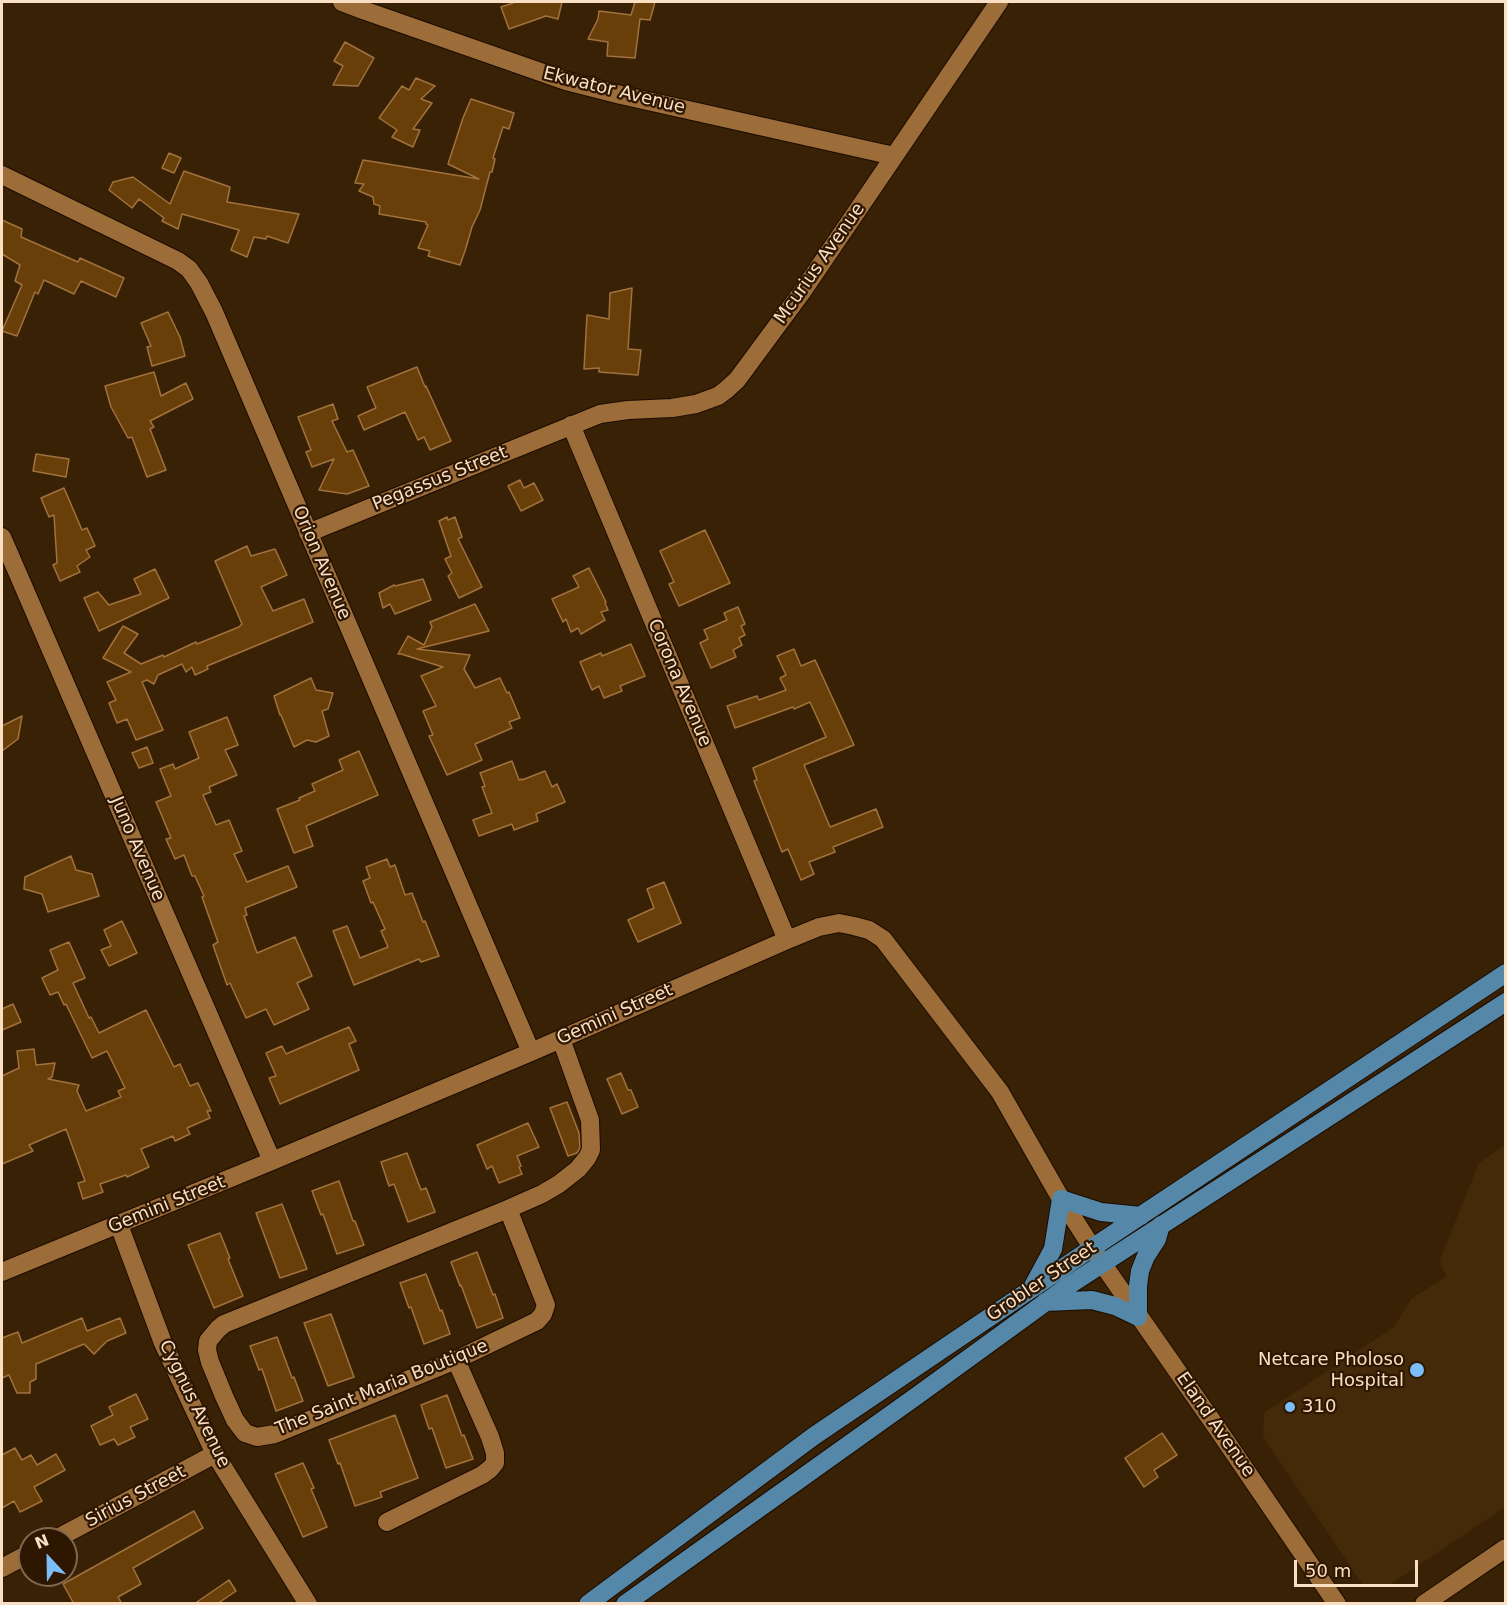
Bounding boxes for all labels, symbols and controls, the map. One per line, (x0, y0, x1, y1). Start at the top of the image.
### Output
street label: Ekwator Avenue (541, 63, 687, 119)
street label: Mcurius Avenue (770, 199, 870, 329)
street label: Pegassus Street (369, 442, 511, 516)
street label: Orion Avenue (287, 503, 355, 623)
street label: Corona Avenue (642, 616, 716, 750)
street label: Juno Avenue (105, 793, 169, 905)
street label: Gemini Street (554, 980, 676, 1050)
street label: Gemini Street (105, 1172, 229, 1238)
street label: Grobler Street (983, 1237, 1101, 1327)
street label: The Saint Maria Boutique (273, 1335, 491, 1441)
street label: Cygnus Avenue (154, 1337, 234, 1471)
place label: Netcare Pholoso Hospital (1258, 1349, 1404, 1392)
marker: Netcare Pholoso Hospital (1408, 1361, 1426, 1379)
street label: Eland Avenue (1171, 1368, 1259, 1482)
place label: 310 (1302, 1396, 1336, 1418)
marker: 310 (1283, 1400, 1297, 1414)
street label: Sirius Street (82, 1462, 190, 1532)
north arrow (18, 1527, 78, 1587)
text: N (32, 1530, 52, 1553)
scale bar (1297, 1548, 1422, 1586)
text: 50 m (1305, 1560, 1351, 1581)

